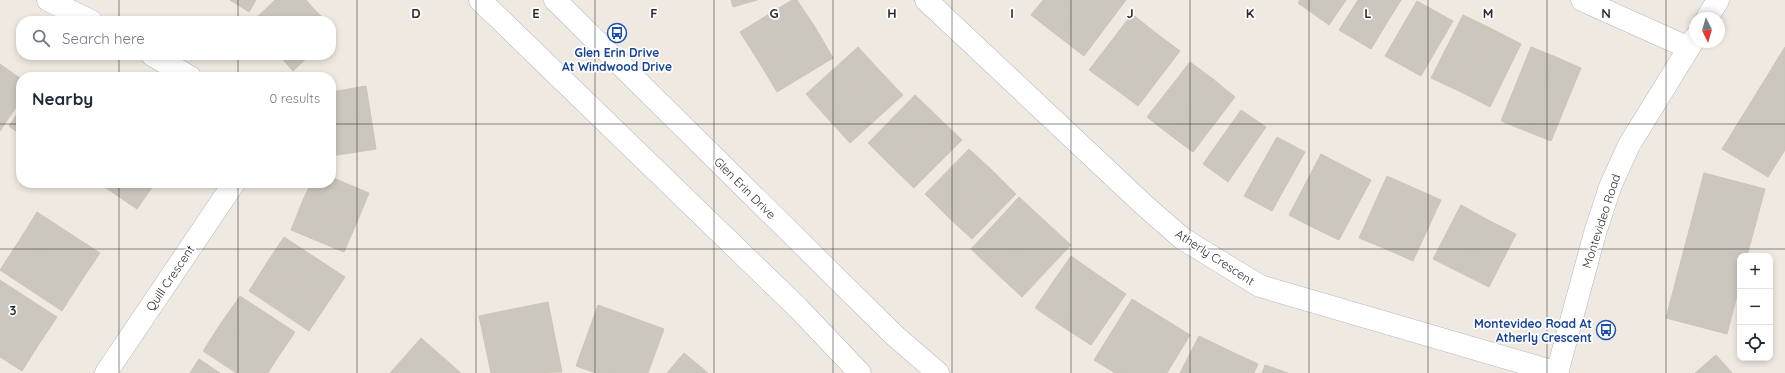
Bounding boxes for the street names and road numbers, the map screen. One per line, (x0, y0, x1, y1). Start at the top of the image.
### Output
street label: Glen Erin Drive (711, 154, 779, 222)
street label: Montevideo Road (1579, 172, 1623, 270)
street label: Atherly Crescent (1173, 226, 1257, 288)
street label: Quill Crescent (143, 242, 197, 314)

